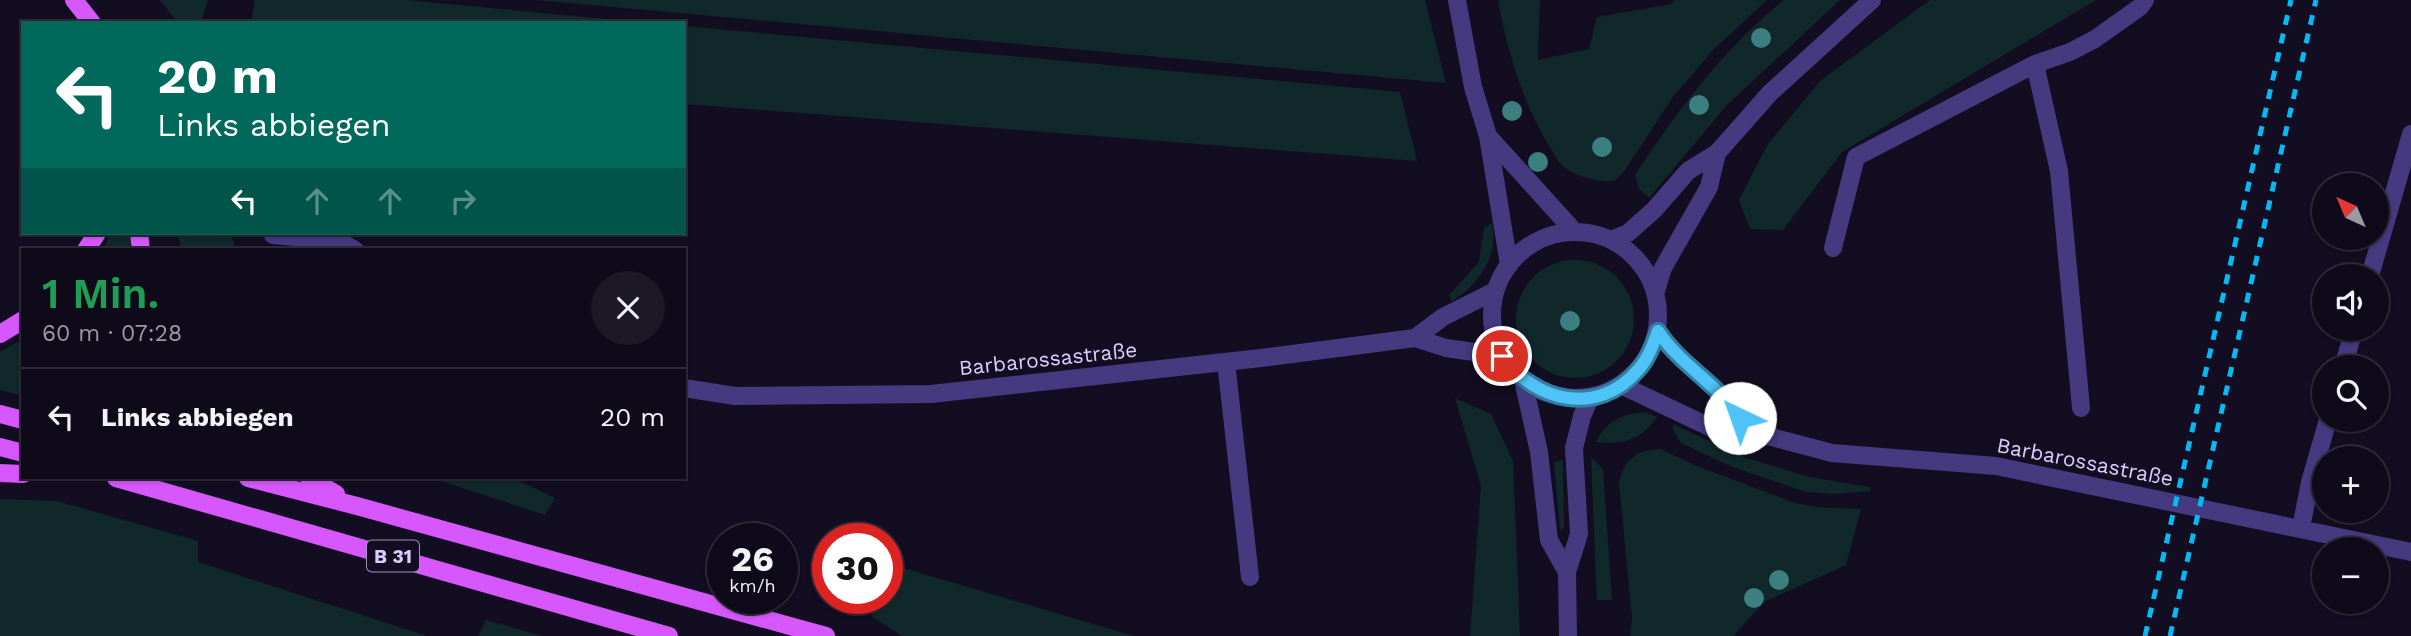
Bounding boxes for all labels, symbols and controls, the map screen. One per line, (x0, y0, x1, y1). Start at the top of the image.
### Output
text: 20 m (157, 47, 278, 105)
icon: left (42, 49, 133, 140)
text: Links abbiegen (157, 106, 391, 144)
north arrow (2312, 173, 2389, 250)
map controls (2312, 173, 2389, 614)
icon: left (225, 182, 263, 220)
icon: ahead (298, 182, 336, 220)
icon: ahead (371, 182, 409, 220)
icon: right (444, 182, 482, 220)
button: sound (2312, 264, 2389, 341)
text: 1 Min. (42, 269, 159, 318)
button: close (591, 271, 665, 345)
text: 60 m · 07:28 (42, 320, 182, 347)
pin (1472, 326, 1532, 386)
street label: Barbarossastraße (958, 337, 1138, 380)
icon: arrive (1483, 337, 1521, 375)
button: search (2312, 355, 2389, 432)
position arrow (1703, 381, 1777, 455)
icon: left (42, 398, 80, 436)
text: Links abbiegen (101, 402, 294, 432)
text: 20 m (600, 402, 665, 432)
street label: Barbarossastraße (1995, 432, 2175, 491)
button: + (2312, 446, 2389, 523)
speed limit sign: 30 (812, 523, 903, 614)
button: − (2312, 537, 2389, 614)
text: 26 (731, 538, 774, 580)
road number: B 31 (367, 540, 419, 572)
text: km/h (729, 575, 776, 596)

